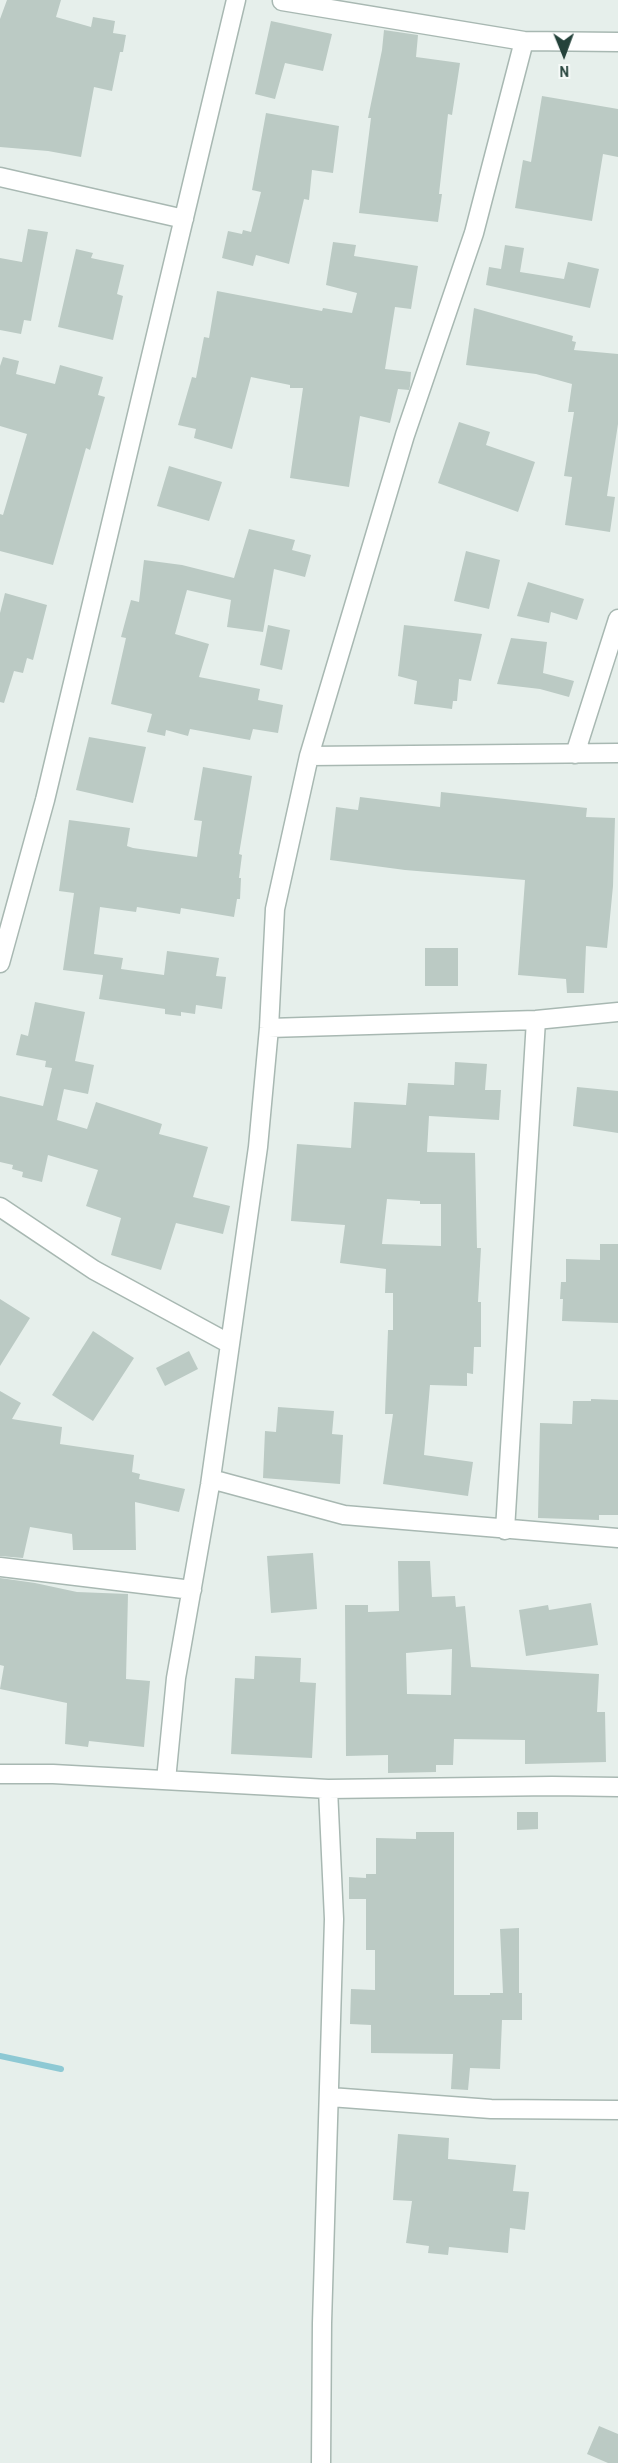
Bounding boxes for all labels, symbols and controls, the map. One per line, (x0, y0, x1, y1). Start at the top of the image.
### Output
north arrow (534, 24, 594, 84)
text: N (559, 61, 569, 83)

